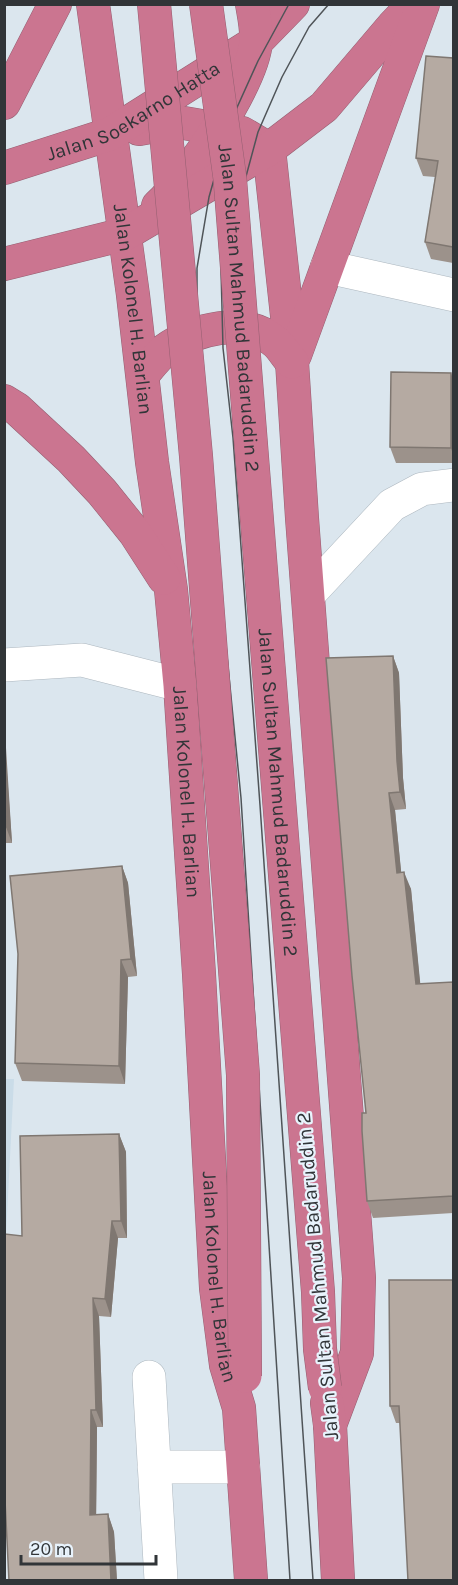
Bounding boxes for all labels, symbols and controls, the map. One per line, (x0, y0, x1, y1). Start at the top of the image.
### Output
street label: Jalan Soekarno Hatta (44, 57, 224, 166)
street label: Jalan Sultan Mahmud Badaruddin 2 (213, 143, 264, 473)
street label: Jalan Kolonel H. Barlian (109, 203, 158, 416)
street label: Jalan Sultan Mahmud Badaruddin 2 (254, 628, 302, 957)
street label: Jalan Kolonel H. Barlian (168, 686, 205, 899)
street label: Jalan Sultan Mahmud Badaruddin 2 (292, 1111, 343, 1441)
street label: Jalan Kolonel H. Barlian (198, 1171, 242, 1385)
scale bar (21, 1528, 156, 1566)
text: 20 m (30, 1538, 72, 1560)

